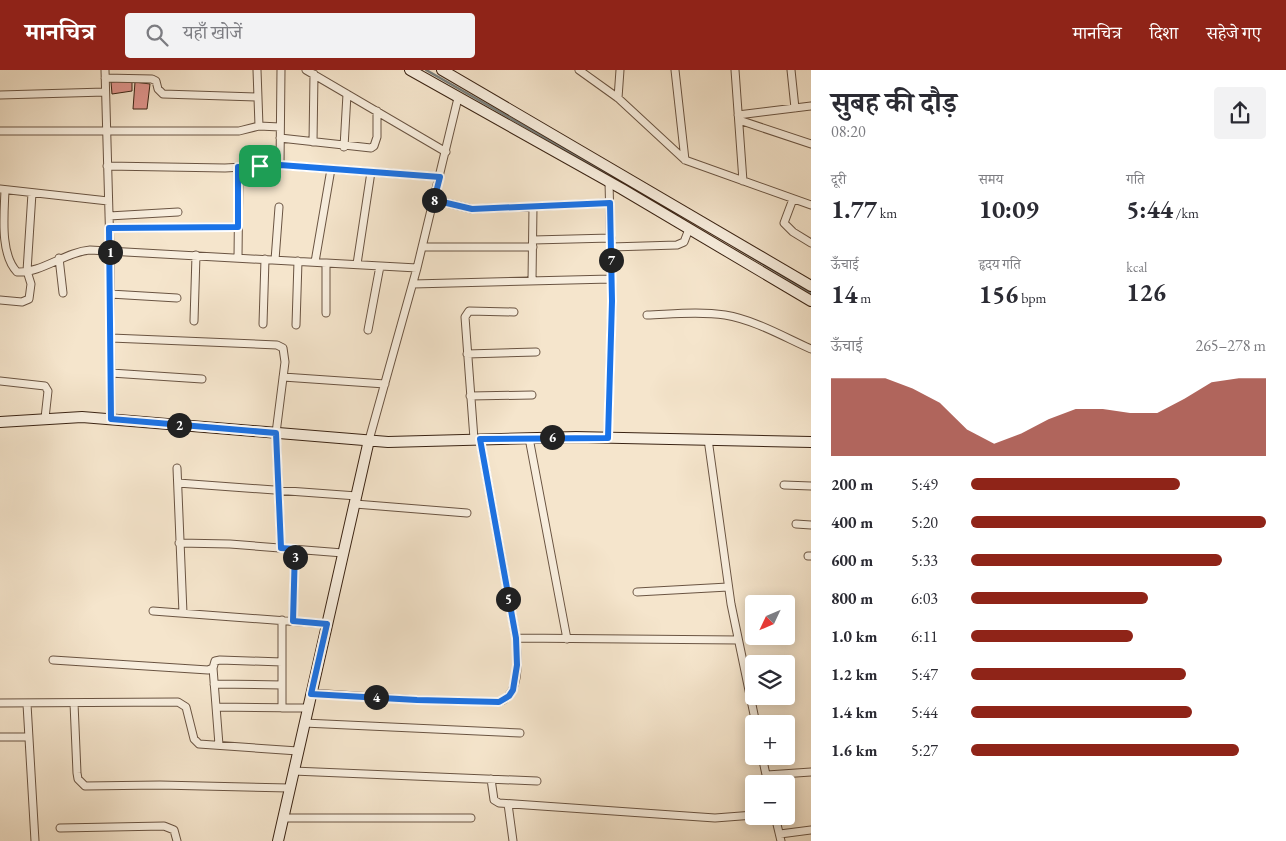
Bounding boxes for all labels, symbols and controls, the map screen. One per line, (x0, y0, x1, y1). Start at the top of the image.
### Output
search box (125, 13, 475, 58)
text: मानचित्र (25, 16, 95, 47)
text: यहाँ खोजें (183, 20, 242, 45)
icon: search (143, 21, 171, 49)
text: मानचित्र (1073, 21, 1122, 44)
text: दिशा (1150, 21, 1178, 44)
text: सहेजे गए (1206, 21, 1261, 44)
text: सुबह की दौड़ (831, 84, 957, 120)
button: share (1214, 87, 1266, 139)
text: 08:20 (831, 121, 866, 142)
pin (239, 145, 281, 187)
icon: arrive (246, 152, 274, 180)
text: दूरी (831, 170, 846, 188)
text: समय (979, 170, 1003, 188)
text: गति (1126, 170, 1145, 188)
pin: 8 (422, 188, 446, 212)
text: 8 (431, 191, 438, 209)
text: 1.77 (831, 193, 877, 225)
text: 10:09 (979, 193, 1039, 225)
text: 5:44 (1126, 193, 1173, 225)
text: km (877, 204, 897, 222)
text: /km (1173, 204, 1199, 222)
pin: 1 (98, 240, 122, 264)
text: 1 (107, 243, 114, 261)
pin: 7 (598, 248, 624, 272)
text: 7 (608, 251, 615, 269)
text: ऊँचाई (831, 255, 859, 273)
text: हृदय गति (979, 255, 1021, 273)
text: kcal (1126, 258, 1147, 276)
text: 126 (1126, 276, 1166, 308)
text: 14 (831, 278, 857, 310)
text: 156 (979, 278, 1018, 310)
text: m (857, 289, 871, 307)
text: bpm (1018, 289, 1047, 307)
text: ऊँचाई (831, 335, 863, 356)
text: 265–278 m (1195, 335, 1266, 356)
pin: 2 (166, 412, 192, 438)
text: 2 (176, 416, 183, 434)
pin: 6 (540, 424, 564, 450)
text: 6 (549, 428, 556, 446)
text: 200 m (831, 474, 873, 495)
text: 5:49 (911, 474, 938, 495)
text: 400 m (831, 512, 873, 533)
text: 5:20 (911, 512, 938, 533)
pin: 3 (282, 544, 308, 570)
text: 3 (292, 548, 299, 566)
text: 600 m (831, 550, 873, 571)
text: 5:33 (911, 550, 938, 571)
pin: 5 (496, 586, 520, 612)
text: 800 m (831, 588, 873, 609)
text: 6:03 (911, 588, 938, 609)
text: 5 (505, 590, 512, 608)
north arrow (745, 595, 795, 645)
map controls (745, 595, 795, 825)
text: 1.0 km (831, 626, 877, 647)
text: 6:11 (911, 626, 938, 647)
button: layers (745, 655, 795, 705)
text: 1.2 km (831, 664, 877, 685)
text: 5:47 (911, 664, 938, 685)
pin: 4 (364, 684, 388, 710)
text: 4 (373, 688, 380, 706)
text: 1.4 km (831, 702, 877, 723)
text: 5:44 (911, 702, 938, 723)
button: + (745, 715, 795, 765)
text: 1.6 km (831, 740, 877, 761)
text: 5:27 (911, 740, 938, 761)
button: − (745, 775, 795, 825)

